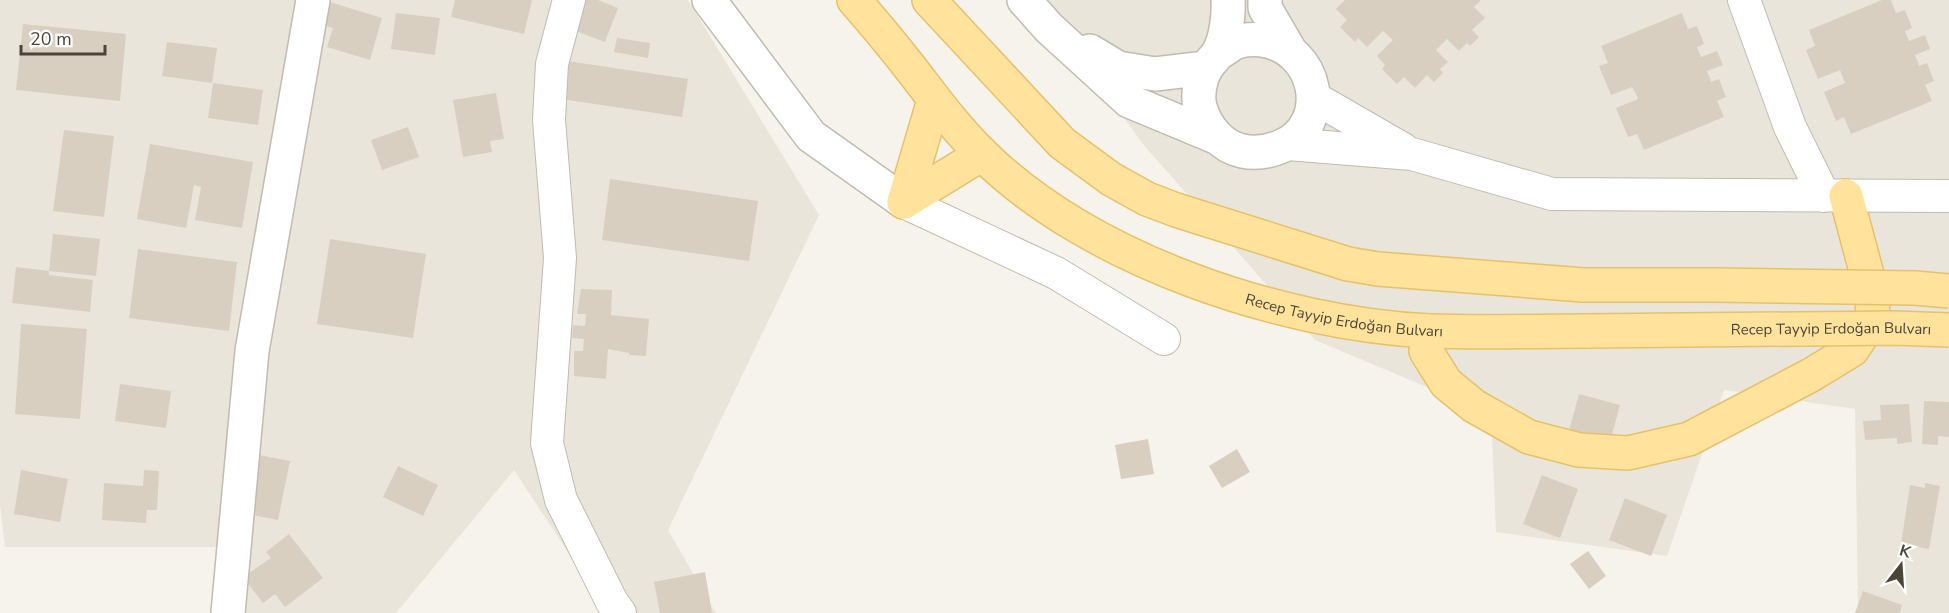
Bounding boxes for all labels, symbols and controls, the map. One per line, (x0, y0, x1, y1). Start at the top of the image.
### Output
scale bar (21, 18, 105, 56)
text: 20 m (30, 27, 72, 51)
street label: Recep Tayyip Erdoğan Bulvarı (1243, 289, 1443, 341)
street label: Recep Tayyip Erdoğan Bulvarı (1731, 318, 1931, 340)
north arrow (1871, 535, 1931, 595)
text: K (1897, 540, 1915, 564)

